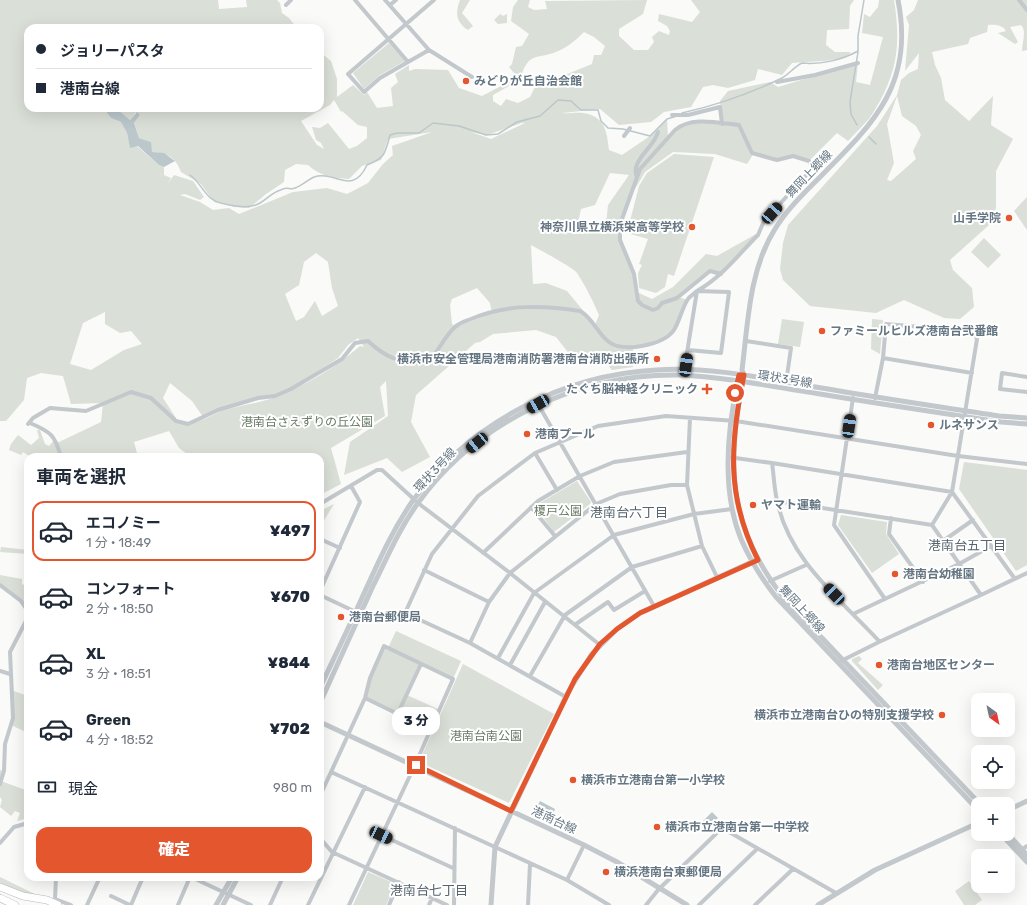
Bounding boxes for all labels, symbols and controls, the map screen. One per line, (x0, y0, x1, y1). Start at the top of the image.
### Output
text: ジョリーパスタ (60, 42, 165, 60)
place label: みどりが丘自治会館 (474, 74, 582, 88)
marker: みどりが丘自治会館 (461, 76, 471, 86)
text: 港南台線 (60, 80, 120, 98)
street label: 舞岡上郷線 (783, 148, 835, 200)
car (760, 200, 784, 226)
place label: 山手学院 (953, 211, 1001, 225)
marker: 山手学院 (1004, 213, 1014, 223)
place label: 神奈川県立横浜栄高等学校 (540, 220, 684, 234)
marker: 神奈川県立横浜栄高等学校 (687, 222, 697, 232)
place label: ファミールヒルズ港南台弐番館 (830, 324, 998, 338)
marker: ファミールヒルズ港南台弐番館 (817, 326, 827, 336)
place label: 横浜市安全管理局港南消防署港南台消防出張所 (397, 352, 649, 366)
car (678, 352, 694, 378)
marker: 横浜市安全管理局港南消防署港南台消防出張所 (652, 354, 662, 364)
street label: 環状3号線 (757, 368, 813, 390)
place label: たぐち脳神経クリニック (566, 382, 698, 396)
marker: たぐち脳神経クリニック (701, 383, 713, 395)
route start (726, 384, 744, 402)
car (525, 393, 551, 415)
car (841, 413, 857, 439)
park label: 港南台さえずりの丘公園 (241, 415, 373, 429)
place label: ルネサンス (939, 418, 999, 432)
marker: ルネサンス (926, 420, 936, 430)
place label: 港南プール (535, 427, 595, 441)
marker: 港南プール (522, 429, 532, 439)
car (464, 431, 490, 455)
street label: 環状3号線 (411, 445, 459, 495)
text: 車両を選択 (36, 466, 126, 488)
place label: ヤマト運輸 (761, 498, 821, 512)
marker: ヤマト運輸 (748, 500, 758, 510)
park label: 榎戸公園 (534, 504, 582, 518)
district label: 港南台六丁目 (590, 505, 668, 520)
icon: car (38, 513, 74, 549)
text: エコノミー (86, 514, 161, 532)
text: ¥497 (270, 522, 310, 540)
text: 1 分 · 18:49 (86, 535, 151, 550)
district label: 港南台五丁目 (928, 538, 1006, 553)
place label: 港南台幼稚園 (903, 567, 975, 581)
marker: 港南台幼稚園 (890, 569, 900, 579)
icon: car (38, 579, 74, 615)
text: コンフォート (86, 580, 176, 598)
car (821, 581, 847, 607)
street label: 舞岡上郷線 (776, 582, 828, 636)
text: ¥670 (270, 588, 310, 606)
text: 2 分 · 18:50 (86, 601, 154, 616)
place label: 港南台郵便局 (349, 610, 421, 624)
marker: 港南台郵便局 (336, 612, 346, 622)
icon: car (38, 645, 74, 681)
text: XL (86, 645, 105, 663)
text: ¥844 (268, 654, 310, 672)
place label: 港南台地区センター (887, 658, 995, 672)
marker: 港南台地区センター (874, 660, 884, 670)
text: 3 分 · 18:51 (86, 666, 151, 681)
north arrow (971, 693, 1015, 737)
map controls (971, 693, 1015, 893)
callout: 3 分 (392, 707, 440, 735)
place label: 横浜市立港南台ひの特別支援学校 (754, 708, 934, 722)
marker: 横浜市立港南台ひの特別支援学校 (937, 710, 947, 720)
icon: car (38, 711, 74, 747)
text: Green (86, 711, 131, 729)
text: 3 分 (404, 713, 428, 728)
text: ¥702 (270, 720, 310, 738)
park label: 港南台南公園 (450, 729, 522, 743)
text: 4 分 · 18:52 (86, 732, 153, 747)
button: locate (971, 745, 1015, 789)
route end (407, 756, 425, 774)
place label: 横浜市立港南台第一小学校 (581, 773, 725, 787)
marker: 横浜市立港南台第一小学校 (568, 775, 578, 785)
icon: cash (36, 776, 58, 798)
text: 現金 (68, 780, 98, 798)
text: 980 m (273, 780, 312, 795)
button: + (971, 797, 1015, 841)
street label: 港南台線 (529, 804, 579, 836)
place label: 横浜市立港南台第一中学校 (665, 820, 809, 834)
marker: 横浜市立港南台第一中学校 (652, 822, 662, 832)
car (368, 824, 394, 846)
button: 確定 (36, 827, 312, 873)
button: − (971, 849, 1015, 893)
place label: 横浜港南台東郵便局 (614, 865, 722, 879)
marker: 横浜港南台東郵便局 (601, 867, 611, 877)
district label: 港南台七丁目 (390, 883, 468, 898)

